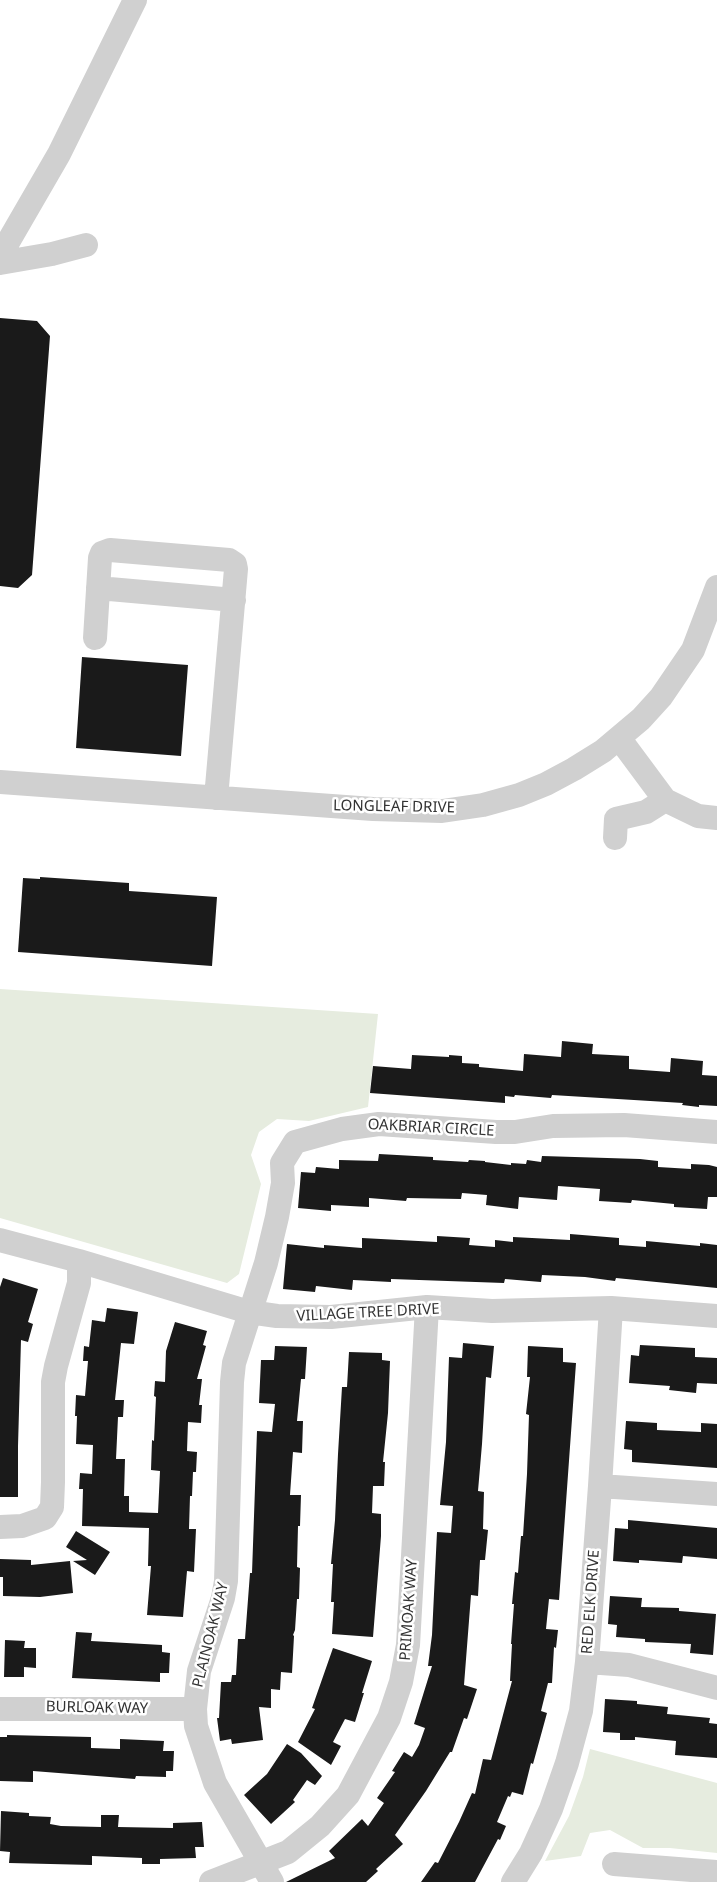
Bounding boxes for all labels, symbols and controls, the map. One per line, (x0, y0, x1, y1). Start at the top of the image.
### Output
street label: LONGLEAF DRIVE (333, 797, 455, 817)
street label: OAKBRIAR CIRCLE (367, 1116, 495, 1140)
street label: VILLAGE TREE DRIVE (296, 1300, 440, 1326)
street label: RED ELK DRIVE (578, 1549, 604, 1655)
street label: PRIMOAK WAY (396, 1559, 422, 1661)
street label: PLAINOAK WAY (189, 1581, 233, 1689)
street label: BURLOAK WAY (46, 1698, 148, 1718)

